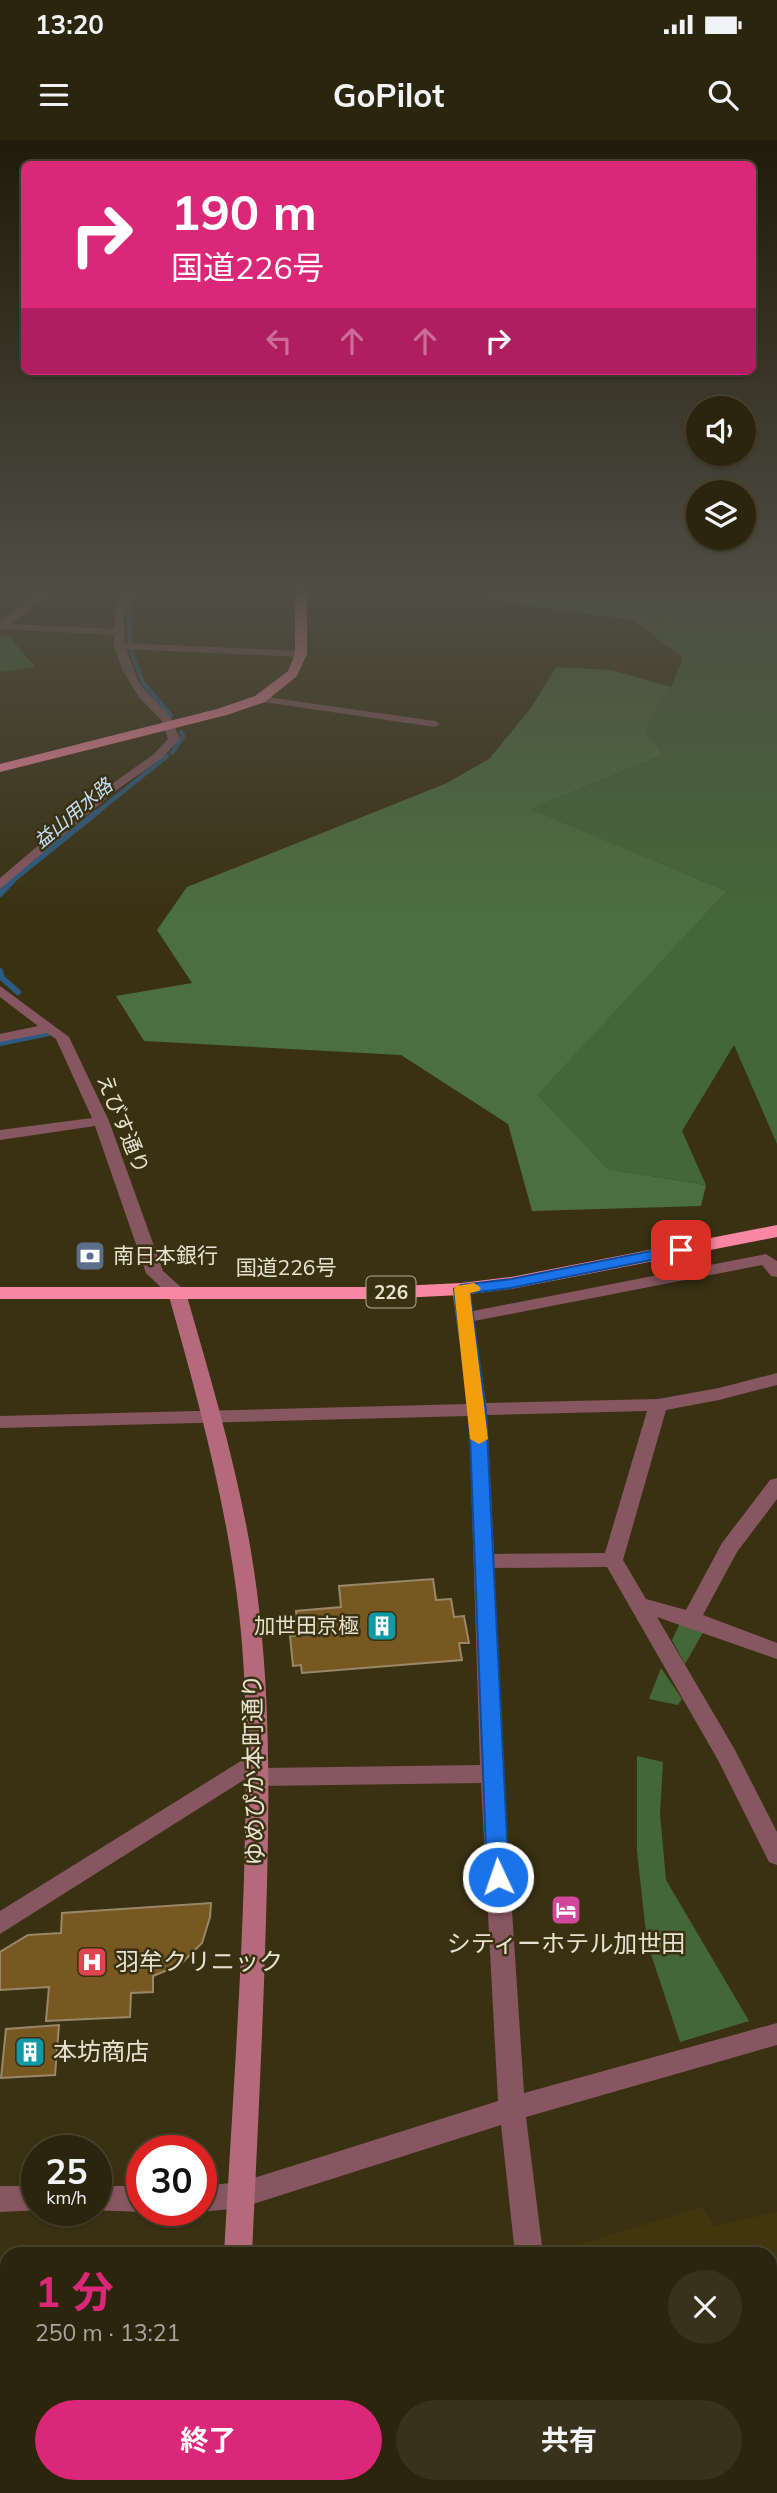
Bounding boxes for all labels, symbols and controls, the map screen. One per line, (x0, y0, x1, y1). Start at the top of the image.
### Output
text: 13:20 (35, 8, 104, 41)
text: GoPilot (333, 75, 444, 115)
icon: menu (35, 76, 73, 114)
icon: search (704, 76, 742, 114)
text: 190 m (171, 181, 317, 242)
icon: right (56, 189, 147, 280)
text: 国道226号 (171, 247, 325, 287)
icon: left (260, 322, 298, 360)
icon: ahead (333, 322, 371, 360)
icon: ahead (406, 322, 444, 360)
icon: right (479, 322, 517, 360)
map controls (686, 396, 756, 550)
button: sound (686, 396, 756, 466)
button: layers (686, 480, 756, 550)
water label: 益山用水路 (29, 772, 119, 853)
street label: えびす通り (92, 1070, 156, 1177)
pin (651, 1220, 711, 1280)
icon: arrive (662, 1231, 700, 1269)
bank icon: 南日本銀行 (73, 1239, 107, 1273)
place label: 南日本銀行 (113, 1242, 218, 1268)
street label: 国道226号 (236, 1254, 336, 1280)
road number: 226 (366, 1276, 416, 1308)
building icon: 加世田京極 (365, 1609, 399, 1643)
place label: 加世田京極 (254, 1612, 359, 1638)
street label: ゆめぴか本町通り (236, 1674, 270, 1866)
position arrow (461, 1840, 535, 1914)
hotel icon: シティーホテル加世田 (549, 1893, 583, 1927)
place label: シティーホテル加世田 (447, 1928, 685, 1958)
hospital icon: 羽牟クリニック (75, 1945, 109, 1979)
place label: 羽牟クリニック (115, 1946, 283, 1976)
building icon: 本坊商店 (13, 2035, 47, 2069)
place label: 本坊商店 (53, 2036, 149, 2066)
speed limit sign: 30 (126, 2135, 217, 2226)
text: 25 (45, 2149, 88, 2193)
text: km/h (46, 2186, 87, 2209)
text: 1 分 (35, 2265, 114, 2318)
button: close (668, 2270, 742, 2344)
text: 250 m · 13:21 (35, 2318, 180, 2347)
button: 終了 (35, 2400, 382, 2480)
button: 共有 (396, 2400, 742, 2480)

